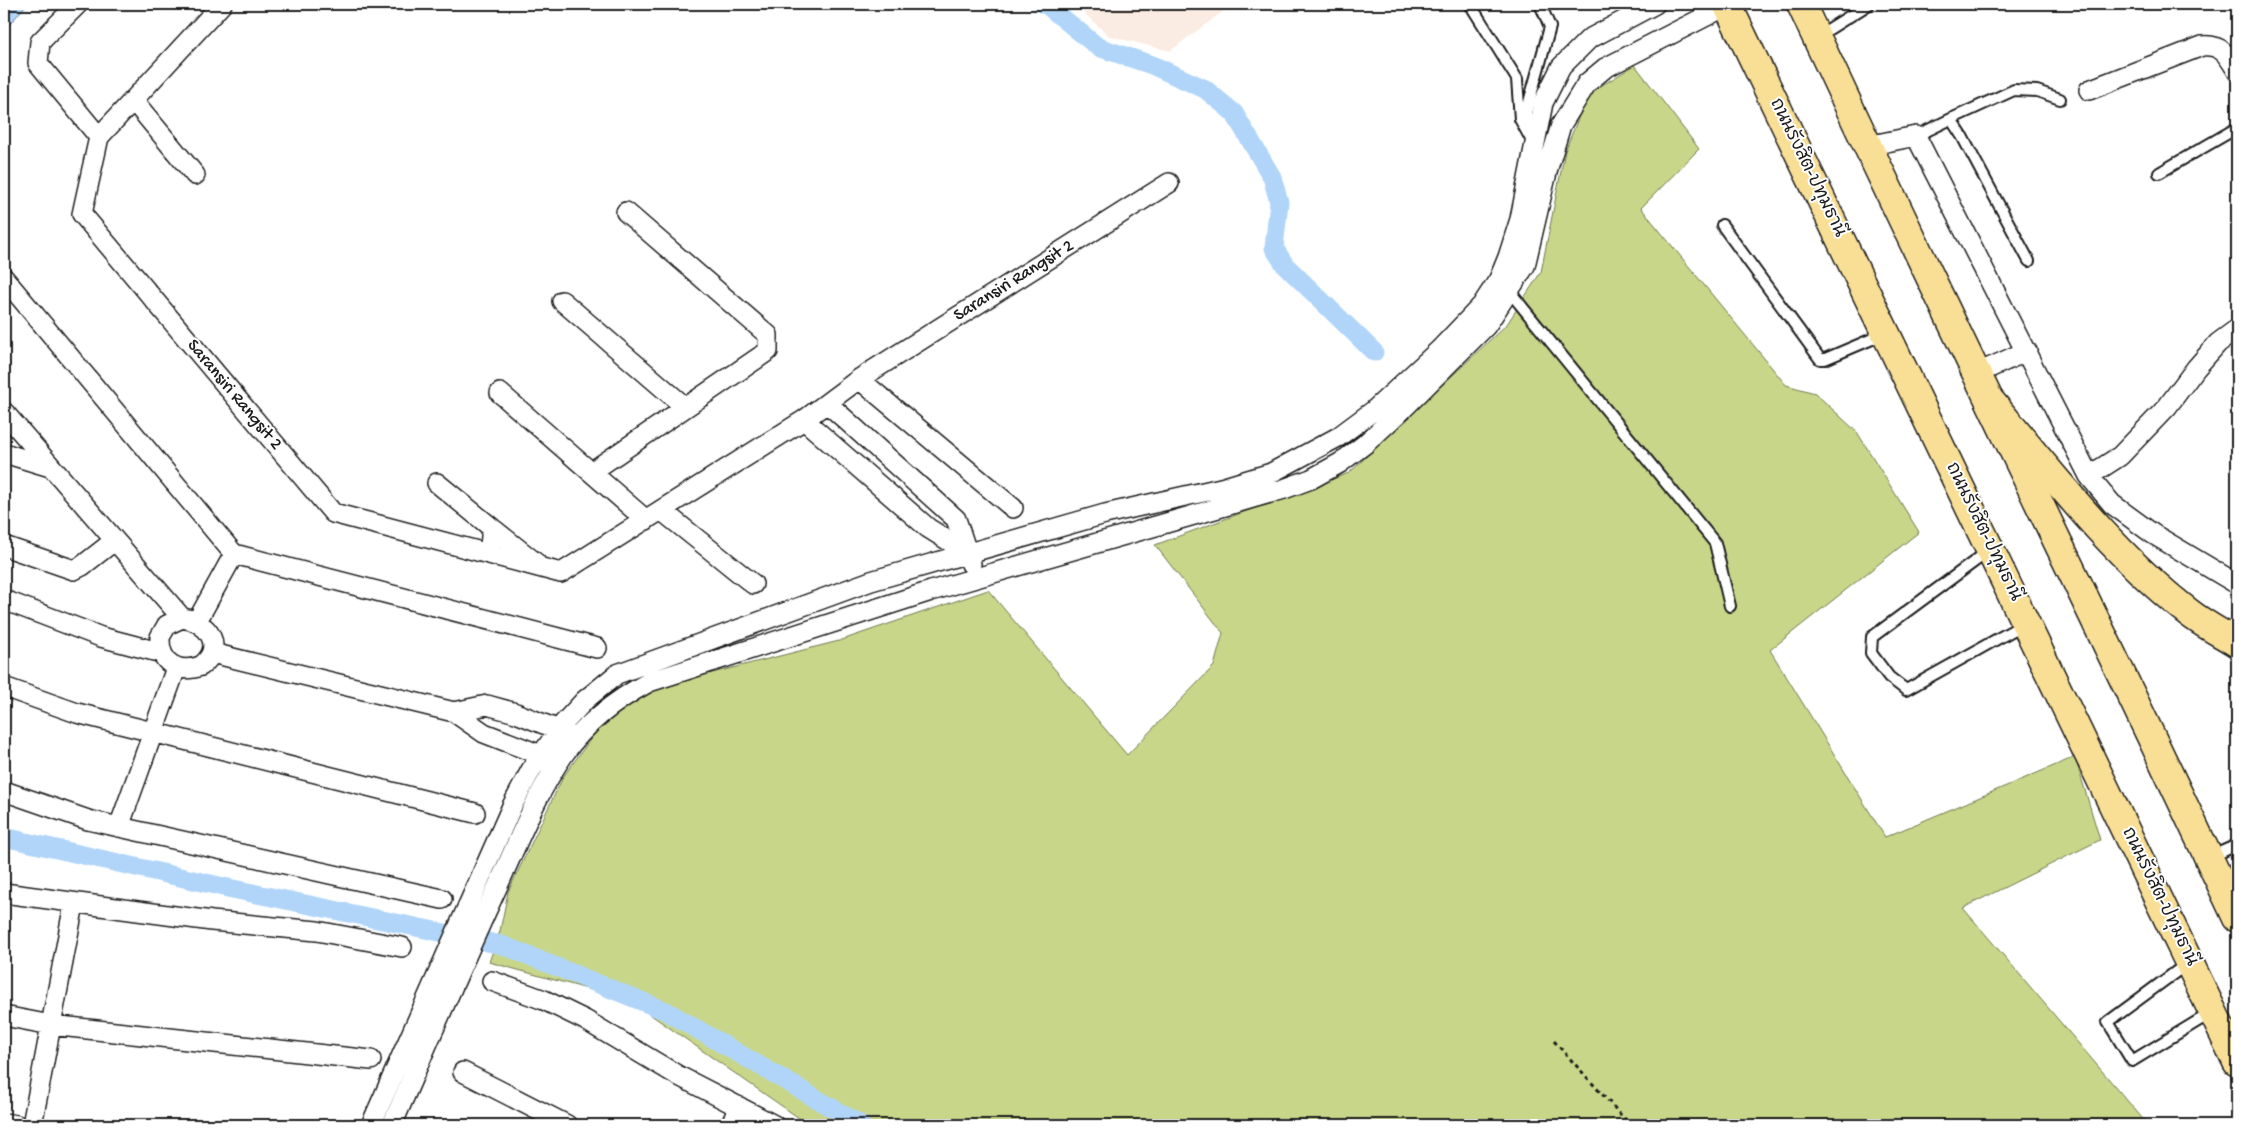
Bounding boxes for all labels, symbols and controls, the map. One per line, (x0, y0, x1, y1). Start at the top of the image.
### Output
street label: ถนนรังสิต-ปทุมธานี (1763, 94, 1853, 241)
street label: Saransiri Rangsit 2 (950, 236, 1078, 326)
street label: Saransiri Rangsit 2 (182, 336, 286, 455)
street label: ถนนรังสิต-ปทุมธานี (1939, 458, 2029, 605)
street label: ถนนรังสิต-ปทุมธานี (2115, 823, 2205, 970)

